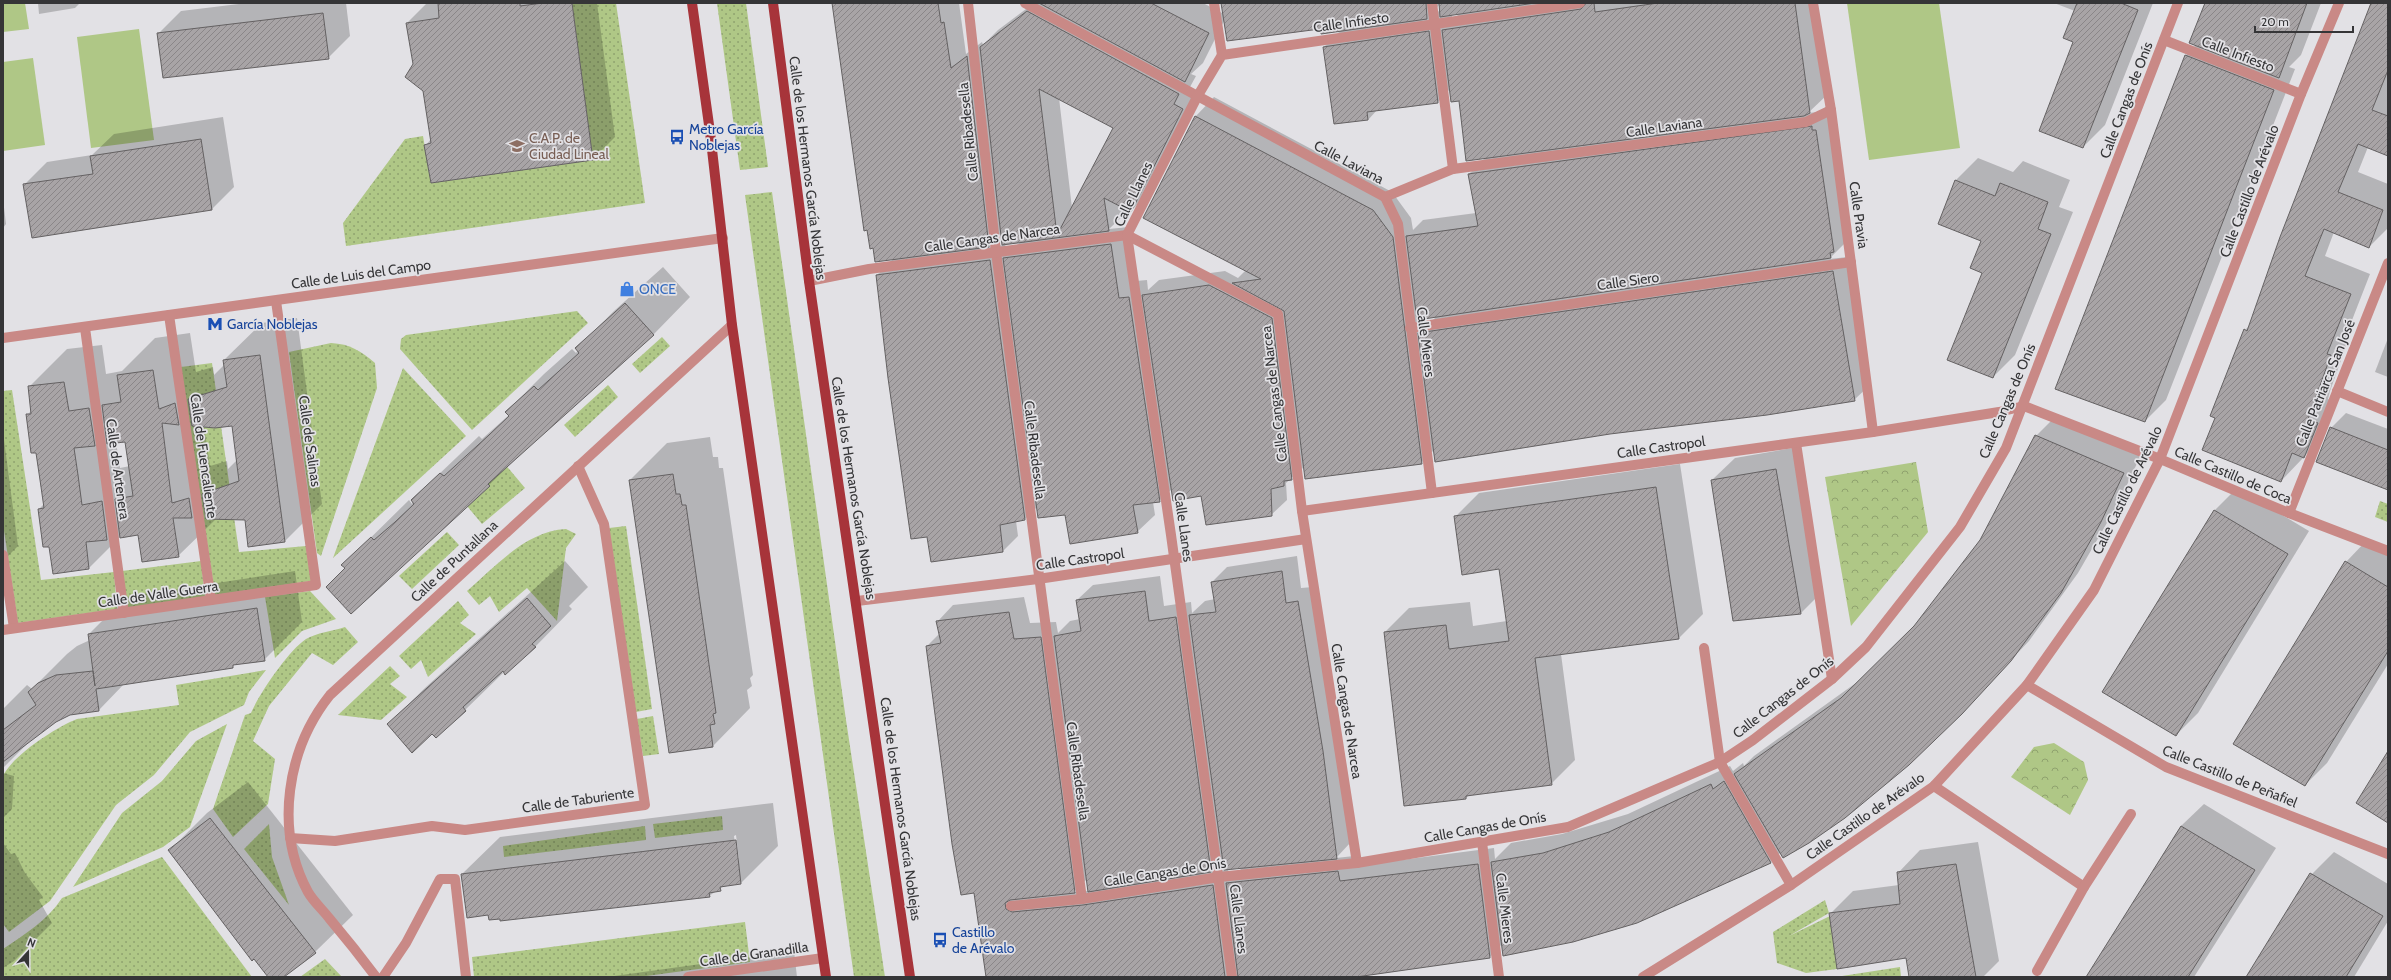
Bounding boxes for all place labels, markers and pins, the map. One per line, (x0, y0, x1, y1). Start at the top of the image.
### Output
place label: Metro García Noblejas (689, 120, 764, 154)
bus stop icon: Metro García Noblejas (668, 128, 686, 146)
place label: C.A.P. de Ciudad Lineal (529, 129, 609, 163)
school or university icon: C.A.P. de Ciudad Lineal (508, 137, 526, 155)
shop icon: ONCE (618, 280, 636, 298)
place label: ONCE (639, 280, 676, 298)
metro station icon: García Noblejas (206, 315, 224, 333)
place label: García Noblejas (227, 315, 318, 333)
place label: Castillo de Arévalo (952, 923, 1015, 957)
bus stop icon: Castillo de Arévalo (931, 931, 949, 949)

